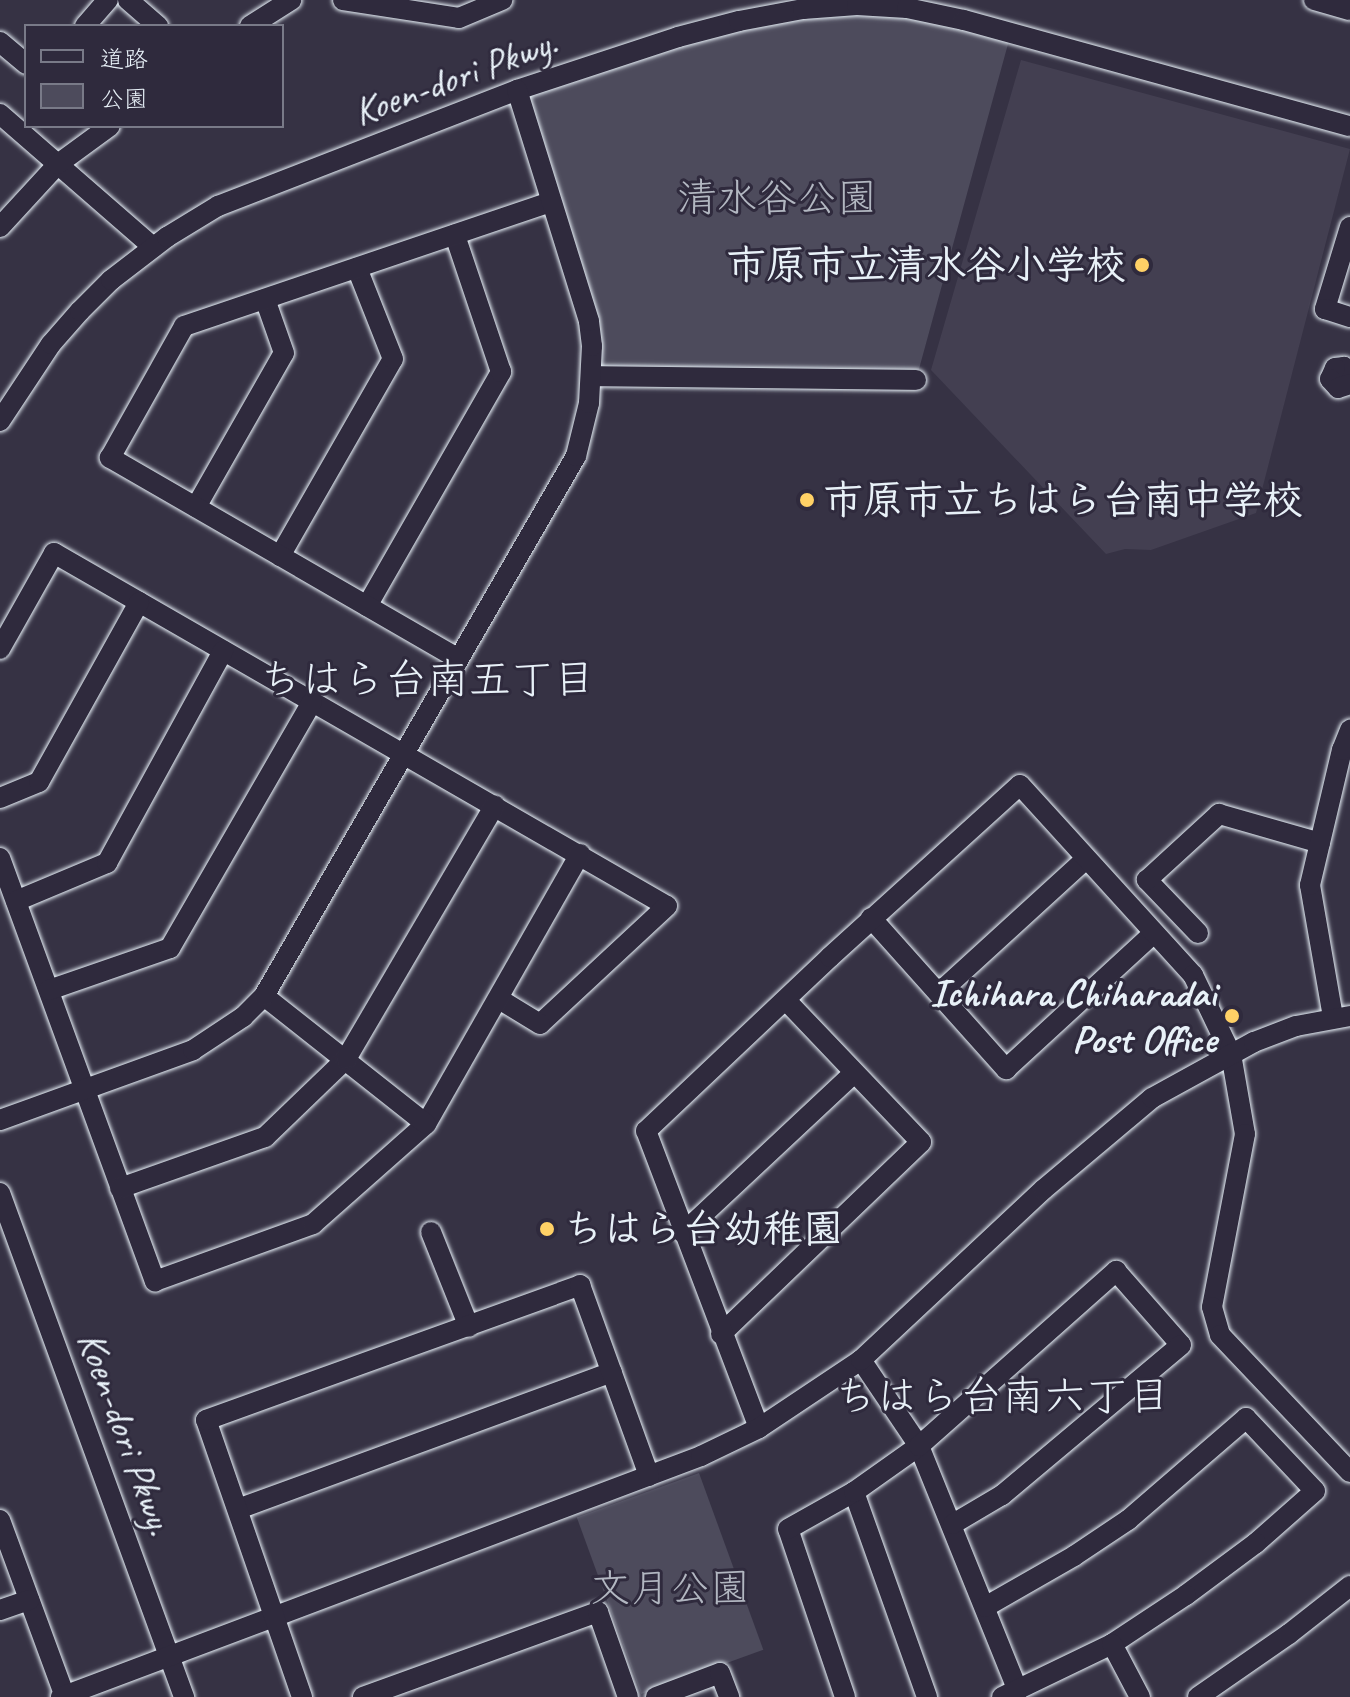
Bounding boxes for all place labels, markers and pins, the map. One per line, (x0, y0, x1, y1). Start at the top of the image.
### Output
place label: 市原市立清水谷小学校 (726, 241, 1126, 289)
marker: 市原市立清水谷小学校 (1133, 256, 1151, 274)
place label: 市原市立ちはら台南中学校 (823, 476, 1303, 524)
marker: 市原市立ちはら台南中学校 (798, 491, 816, 509)
place label: Ichihara Chiharadai Post Office (930, 969, 1216, 1063)
marker: Ichihara Chiharadai Post Office (1223, 1007, 1241, 1025)
place label: ちはら台幼稚園 (563, 1205, 843, 1253)
marker: ちはら台幼稚園 (538, 1220, 556, 1238)

